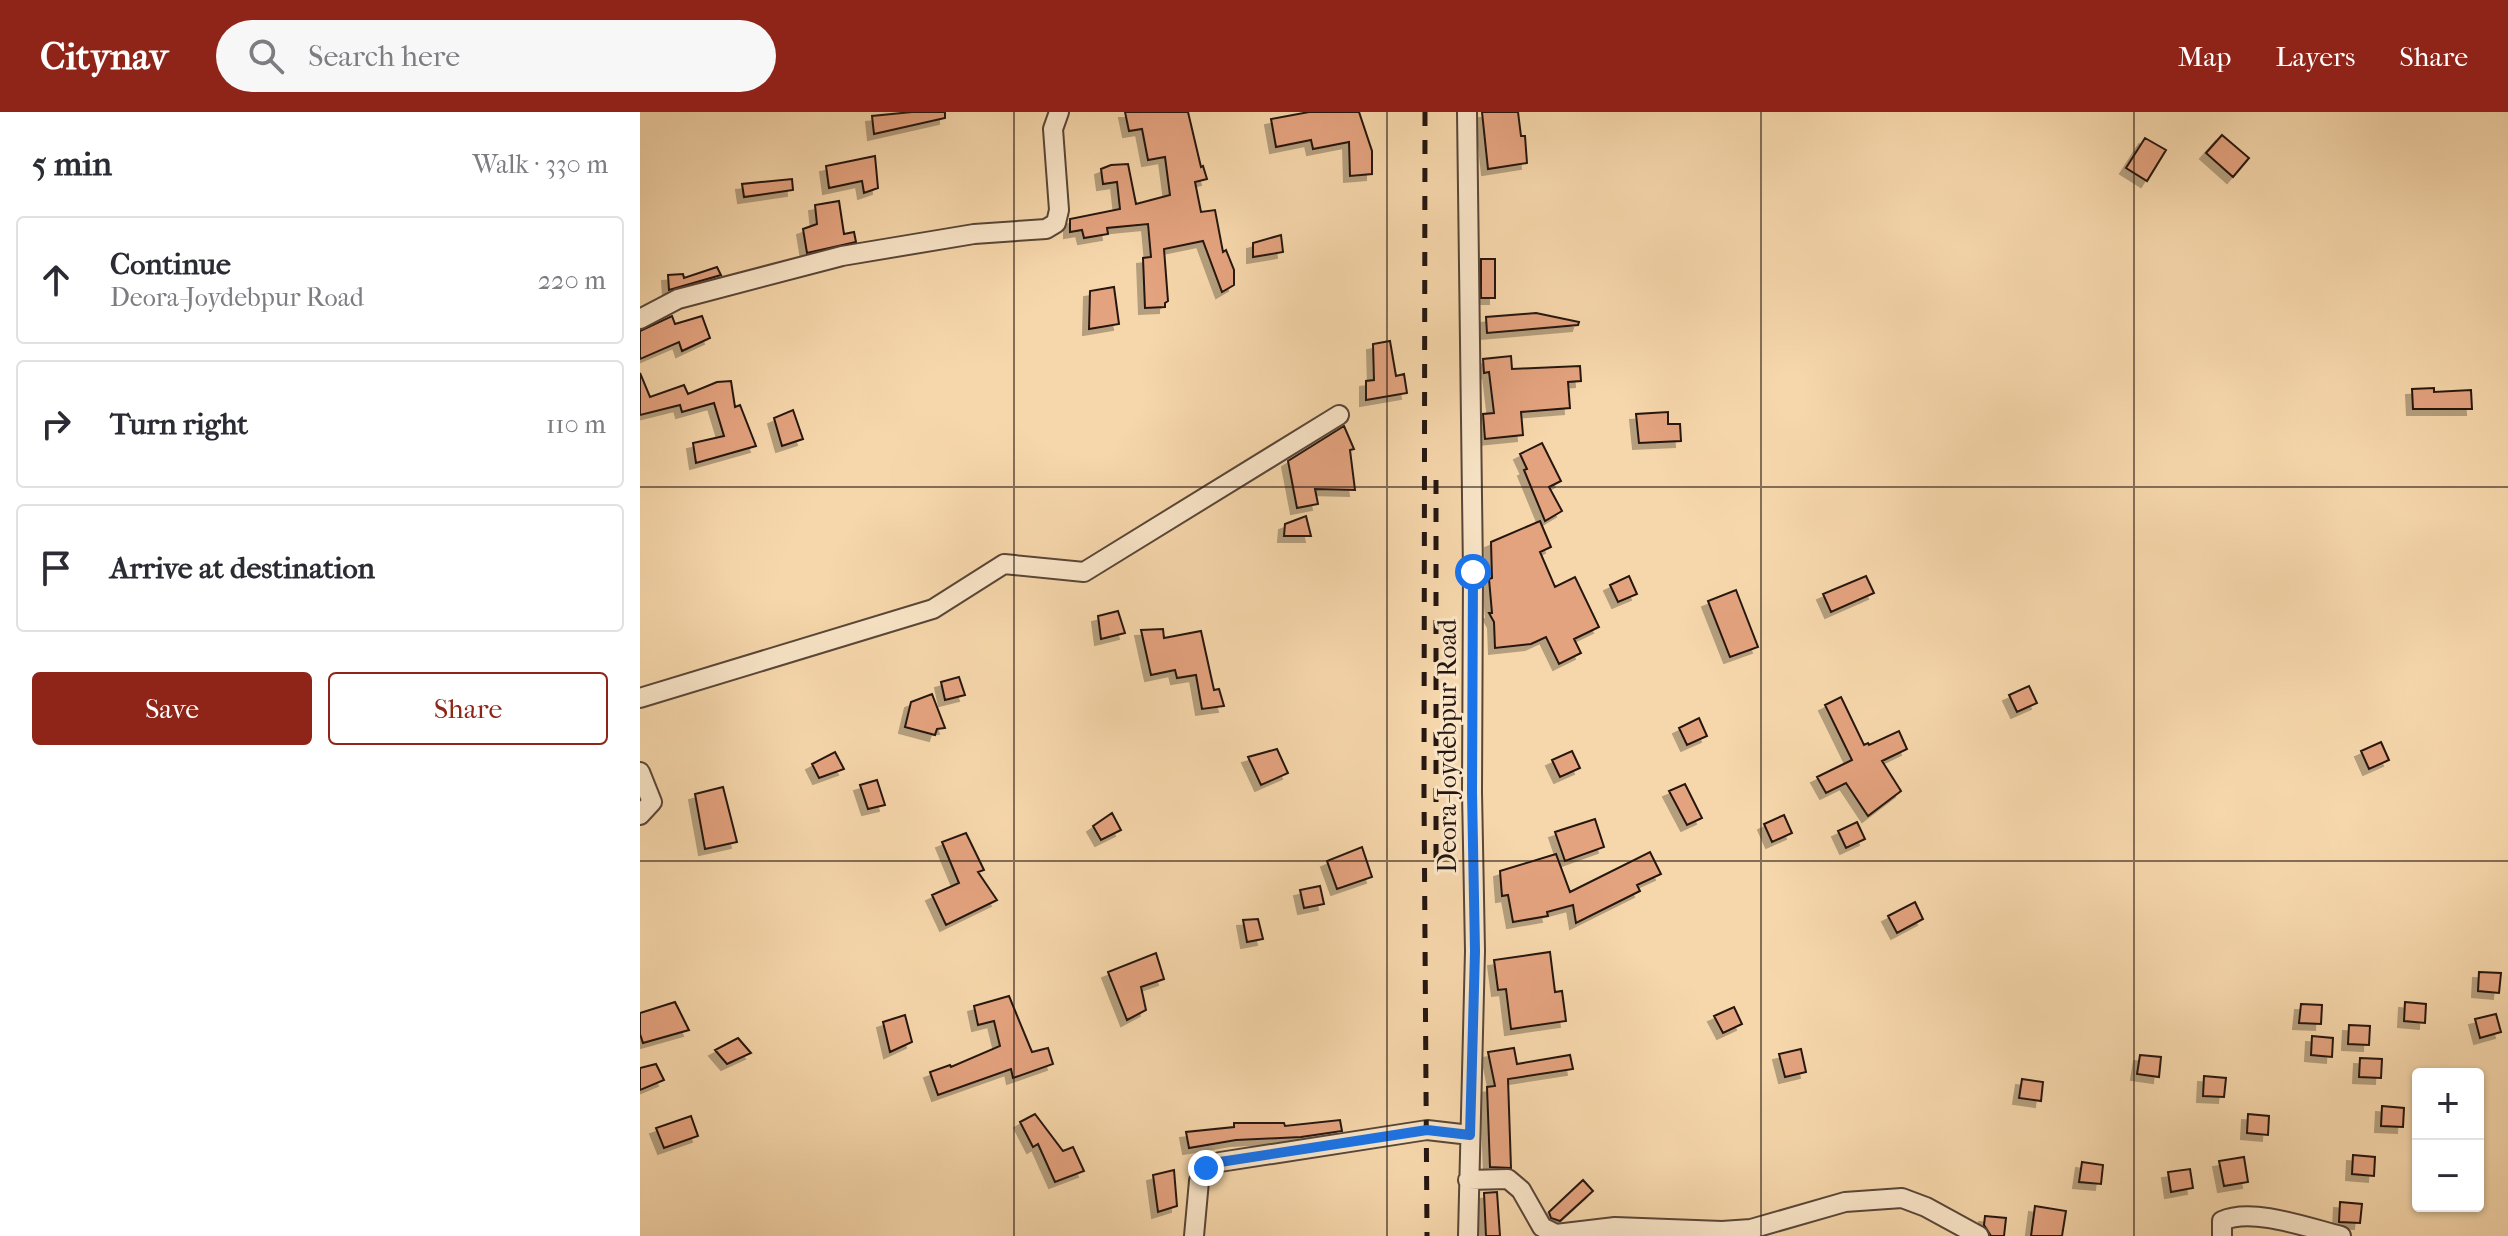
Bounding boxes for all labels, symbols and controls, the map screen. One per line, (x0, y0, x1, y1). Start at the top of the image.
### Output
search box (216, 20, 776, 92)
text: Citynav (40, 34, 168, 79)
icon: search (244, 34, 288, 78)
text: Search here (308, 39, 460, 74)
text: Map (2178, 40, 2231, 73)
text: Layers (2275, 40, 2355, 73)
text: Share (2399, 40, 2468, 73)
text: 5 min (32, 144, 112, 184)
text: Walk · 330 m (472, 149, 608, 180)
text: Continue (110, 247, 231, 282)
icon: ahead (34, 258, 78, 302)
text: 220 m (538, 265, 606, 296)
text: Deora-Joydebpur Road (110, 282, 364, 313)
icon: right (34, 402, 78, 446)
text: Turn right (110, 407, 248, 442)
text: 110 m (546, 409, 606, 440)
icon: arrive (34, 546, 78, 590)
text: Arrive at destination (110, 551, 375, 586)
route start (1455, 554, 1491, 590)
street label: Deora-Joydebpur Road (1432, 618, 1463, 873)
button: Save (32, 672, 312, 745)
button: Share (328, 672, 608, 745)
map controls (2412, 1068, 2484, 1212)
button: + (2412, 1068, 2484, 1140)
button: − (2412, 1140, 2484, 1212)
route end (1188, 1150, 1224, 1186)

